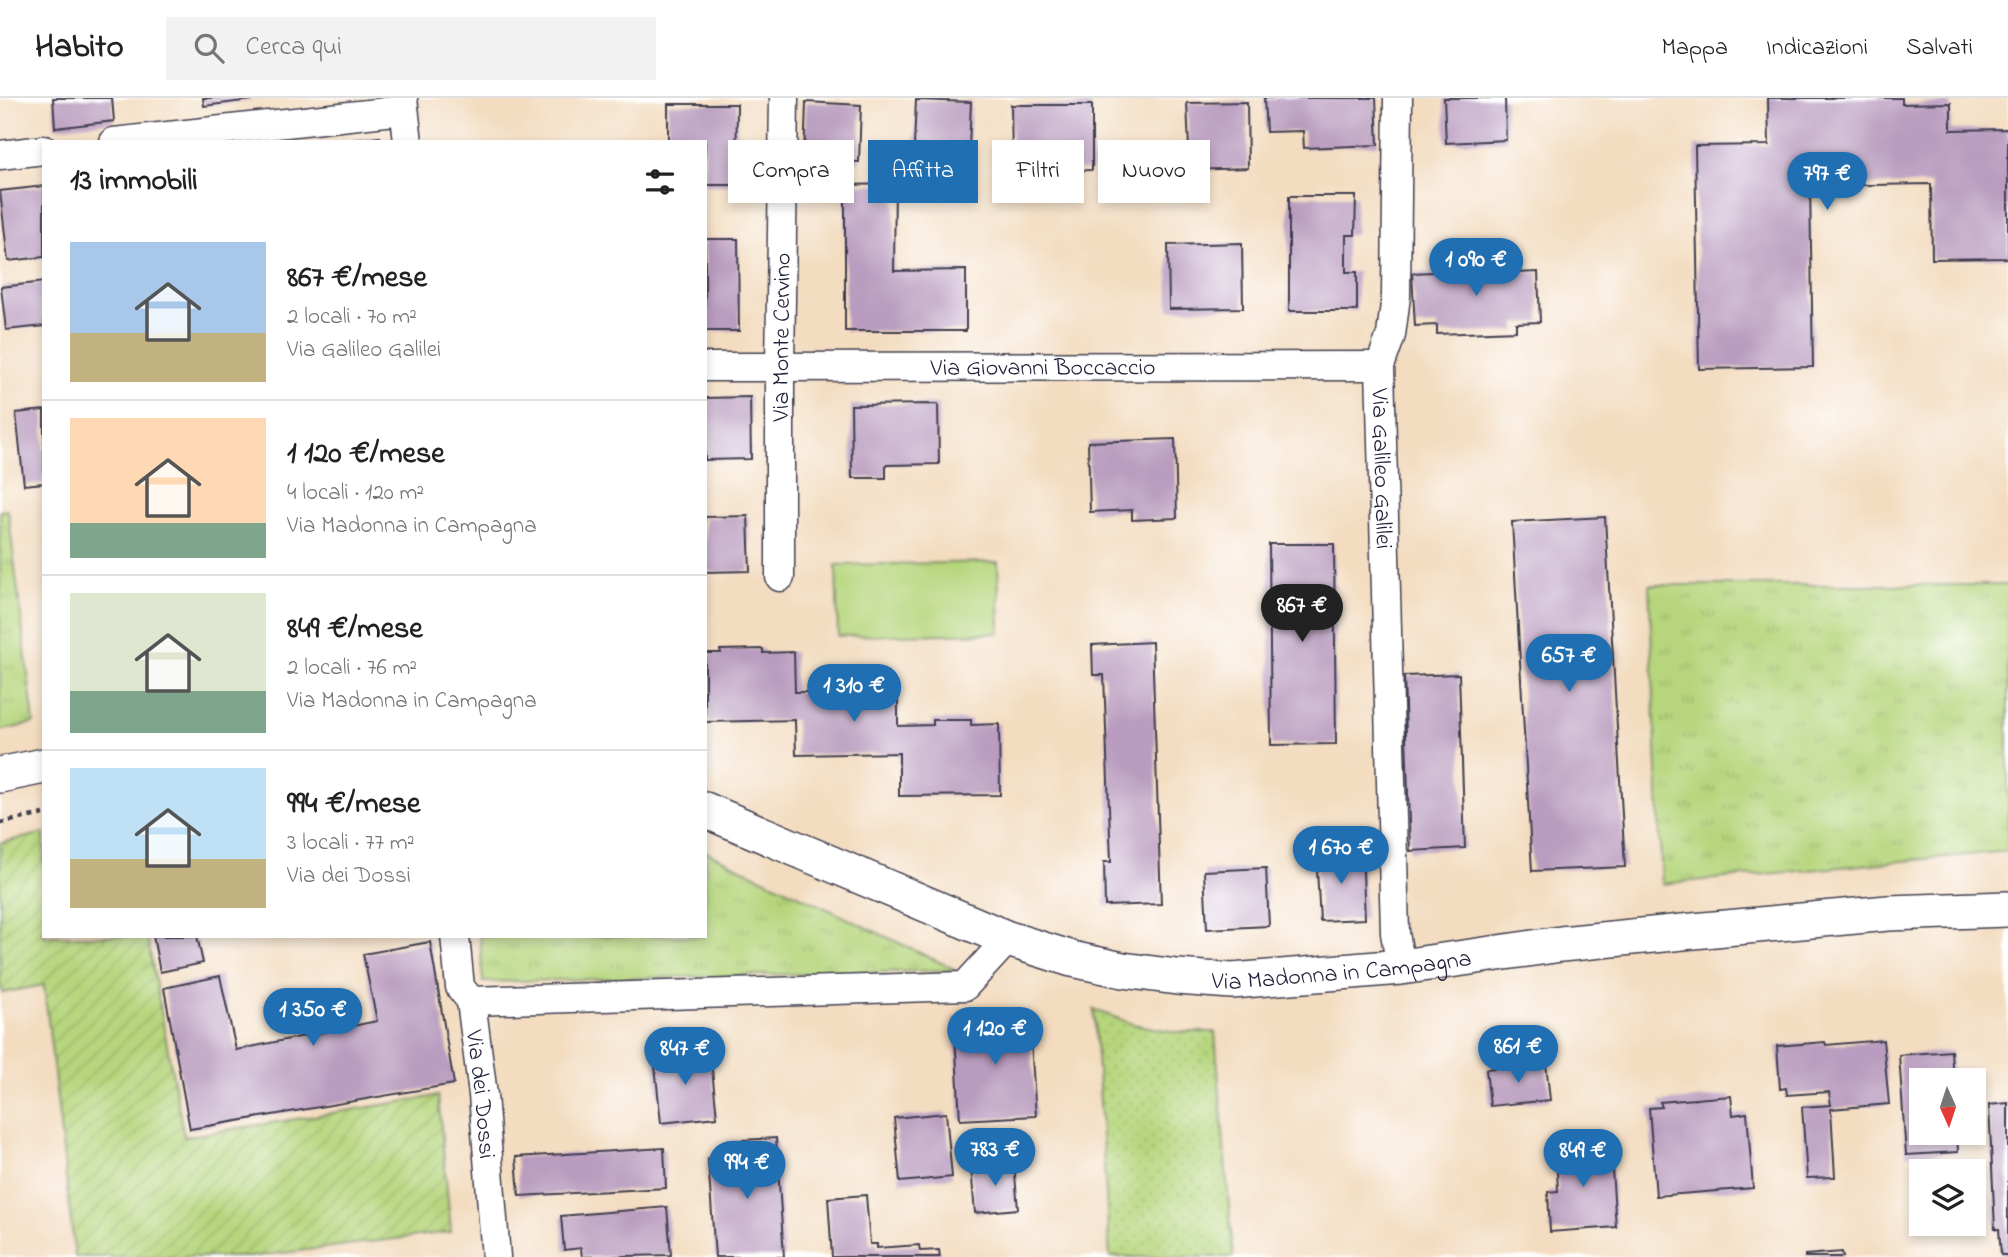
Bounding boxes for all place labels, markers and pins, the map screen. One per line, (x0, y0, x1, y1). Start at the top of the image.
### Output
pin: 797 € (1778, 152, 1876, 212)
pin: 1 090 € (1411, 238, 1541, 298)
pin: 867 € (1253, 584, 1351, 644)
pin: 657 € (1520, 634, 1618, 694)
pin: 1 310 € (789, 664, 919, 724)
pin: 1 670 € (1276, 826, 1406, 886)
pin: 1 350 € (248, 988, 378, 1048)
pin: 1 120 € (930, 1007, 1060, 1067)
pin: 861 € (1469, 1026, 1567, 1085)
pin: 847 € (636, 1028, 734, 1087)
pin: 783 € (946, 1128, 1044, 1188)
pin: 849 € (1534, 1130, 1632, 1189)
pin: 994 € (698, 1142, 796, 1201)

